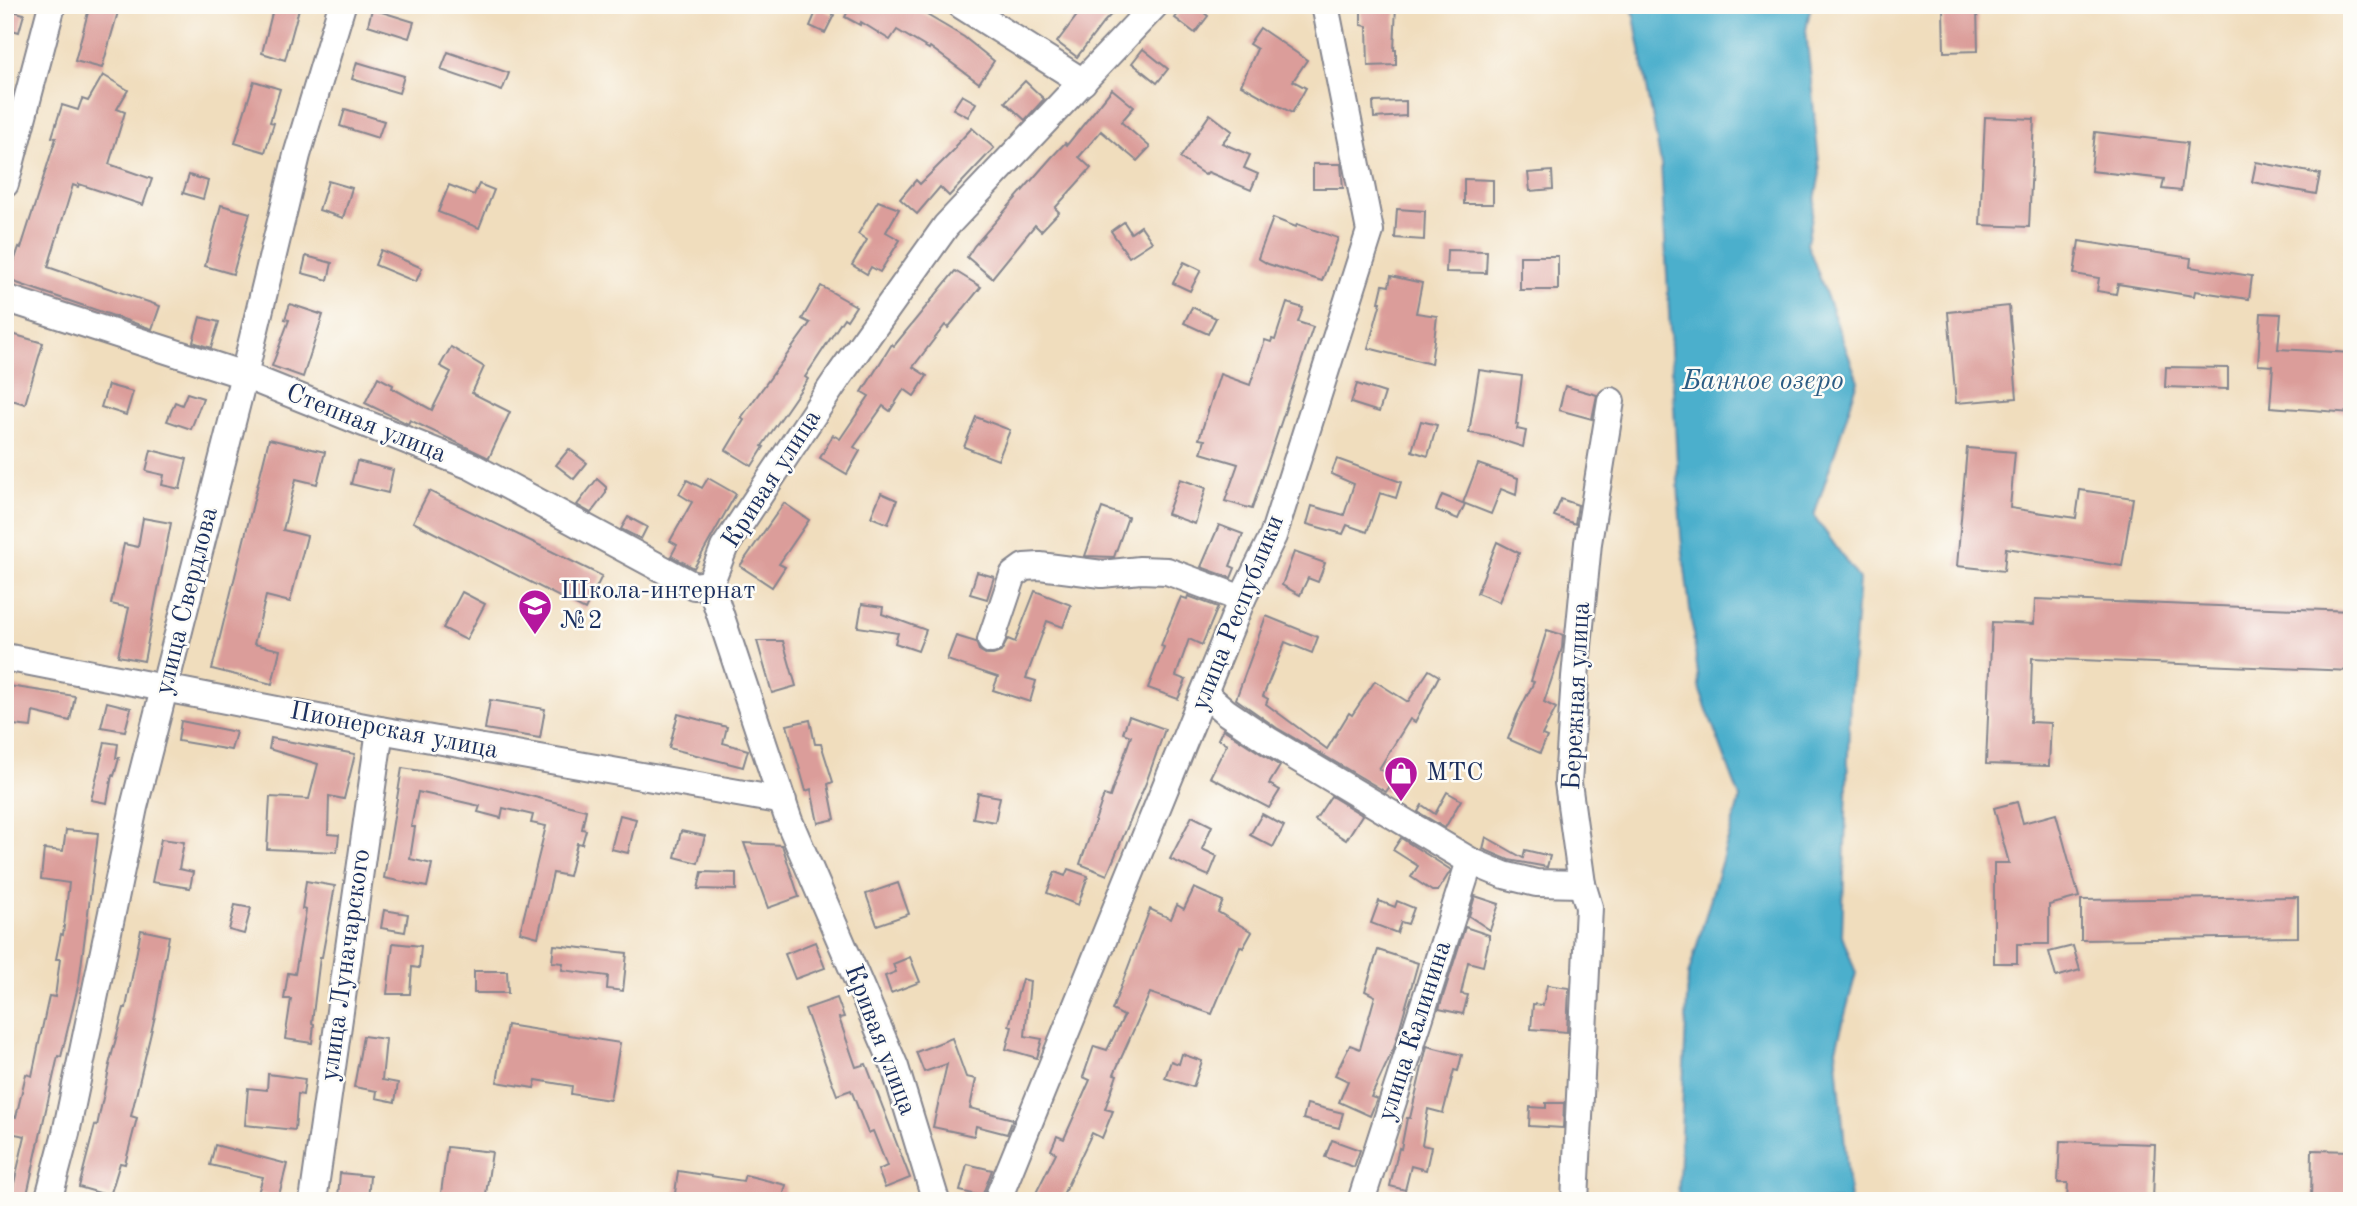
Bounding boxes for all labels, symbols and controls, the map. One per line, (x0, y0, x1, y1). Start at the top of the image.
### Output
water label: Банное озеро (1681, 368, 1844, 396)
street label: Степная улица (282, 380, 450, 468)
street label: Кривая улица (718, 405, 826, 553)
street label: улица Свердлова (151, 504, 223, 698)
street label: улица Республики (1187, 512, 1289, 714)
place label: Школа-интернат №2 (560, 578, 755, 634)
school or university icon: Школа-интернат №2 (516, 587, 554, 636)
street label: Бережная улица (1559, 601, 1595, 791)
street label: Пионерская улица (288, 698, 500, 764)
shop icon: МТС (1382, 754, 1420, 803)
place label: МТС (1426, 760, 1484, 786)
street label: улица Луначарского (317, 847, 375, 1083)
street label: улица Калинина (1374, 937, 1456, 1124)
street label: Кривая улица (839, 961, 921, 1119)

